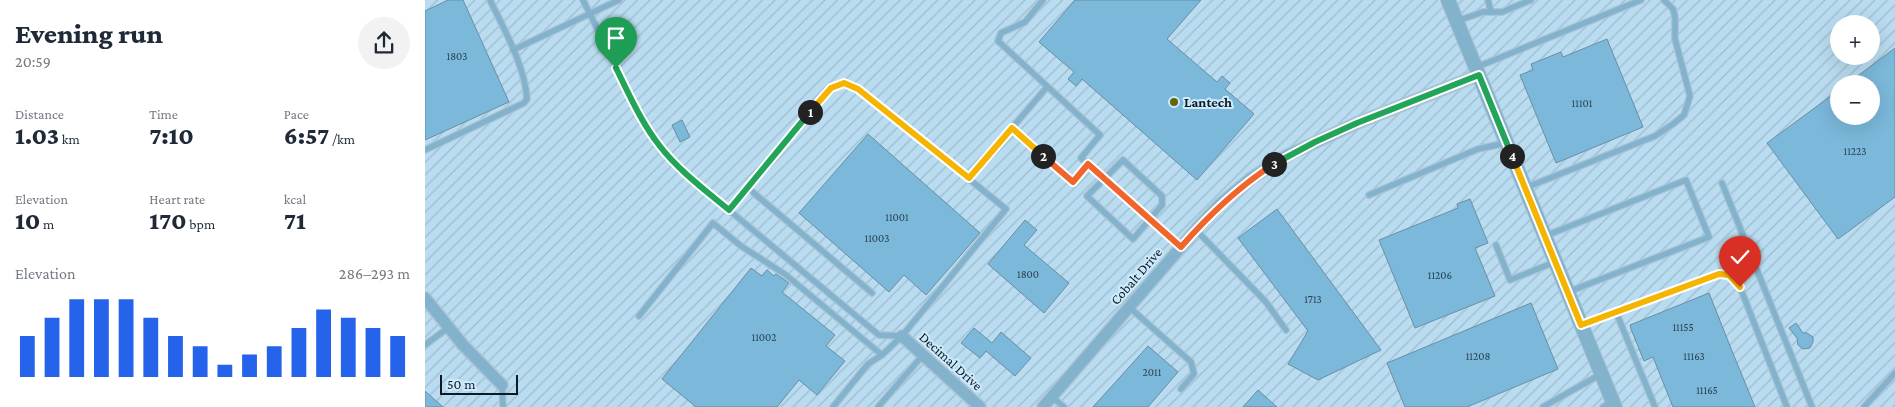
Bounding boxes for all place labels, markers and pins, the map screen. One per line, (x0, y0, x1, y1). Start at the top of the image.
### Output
pin (595, 17, 637, 68)
place label: Lantech (1184, 94, 1232, 110)
marker: Lantech (1168, 96, 1180, 108)
pin: 1 (797, 100, 823, 124)
pin: 2 (1031, 144, 1055, 168)
pin: 4 (1499, 144, 1525, 168)
pin: 3 (1261, 152, 1287, 176)
pin (1719, 236, 1761, 287)

